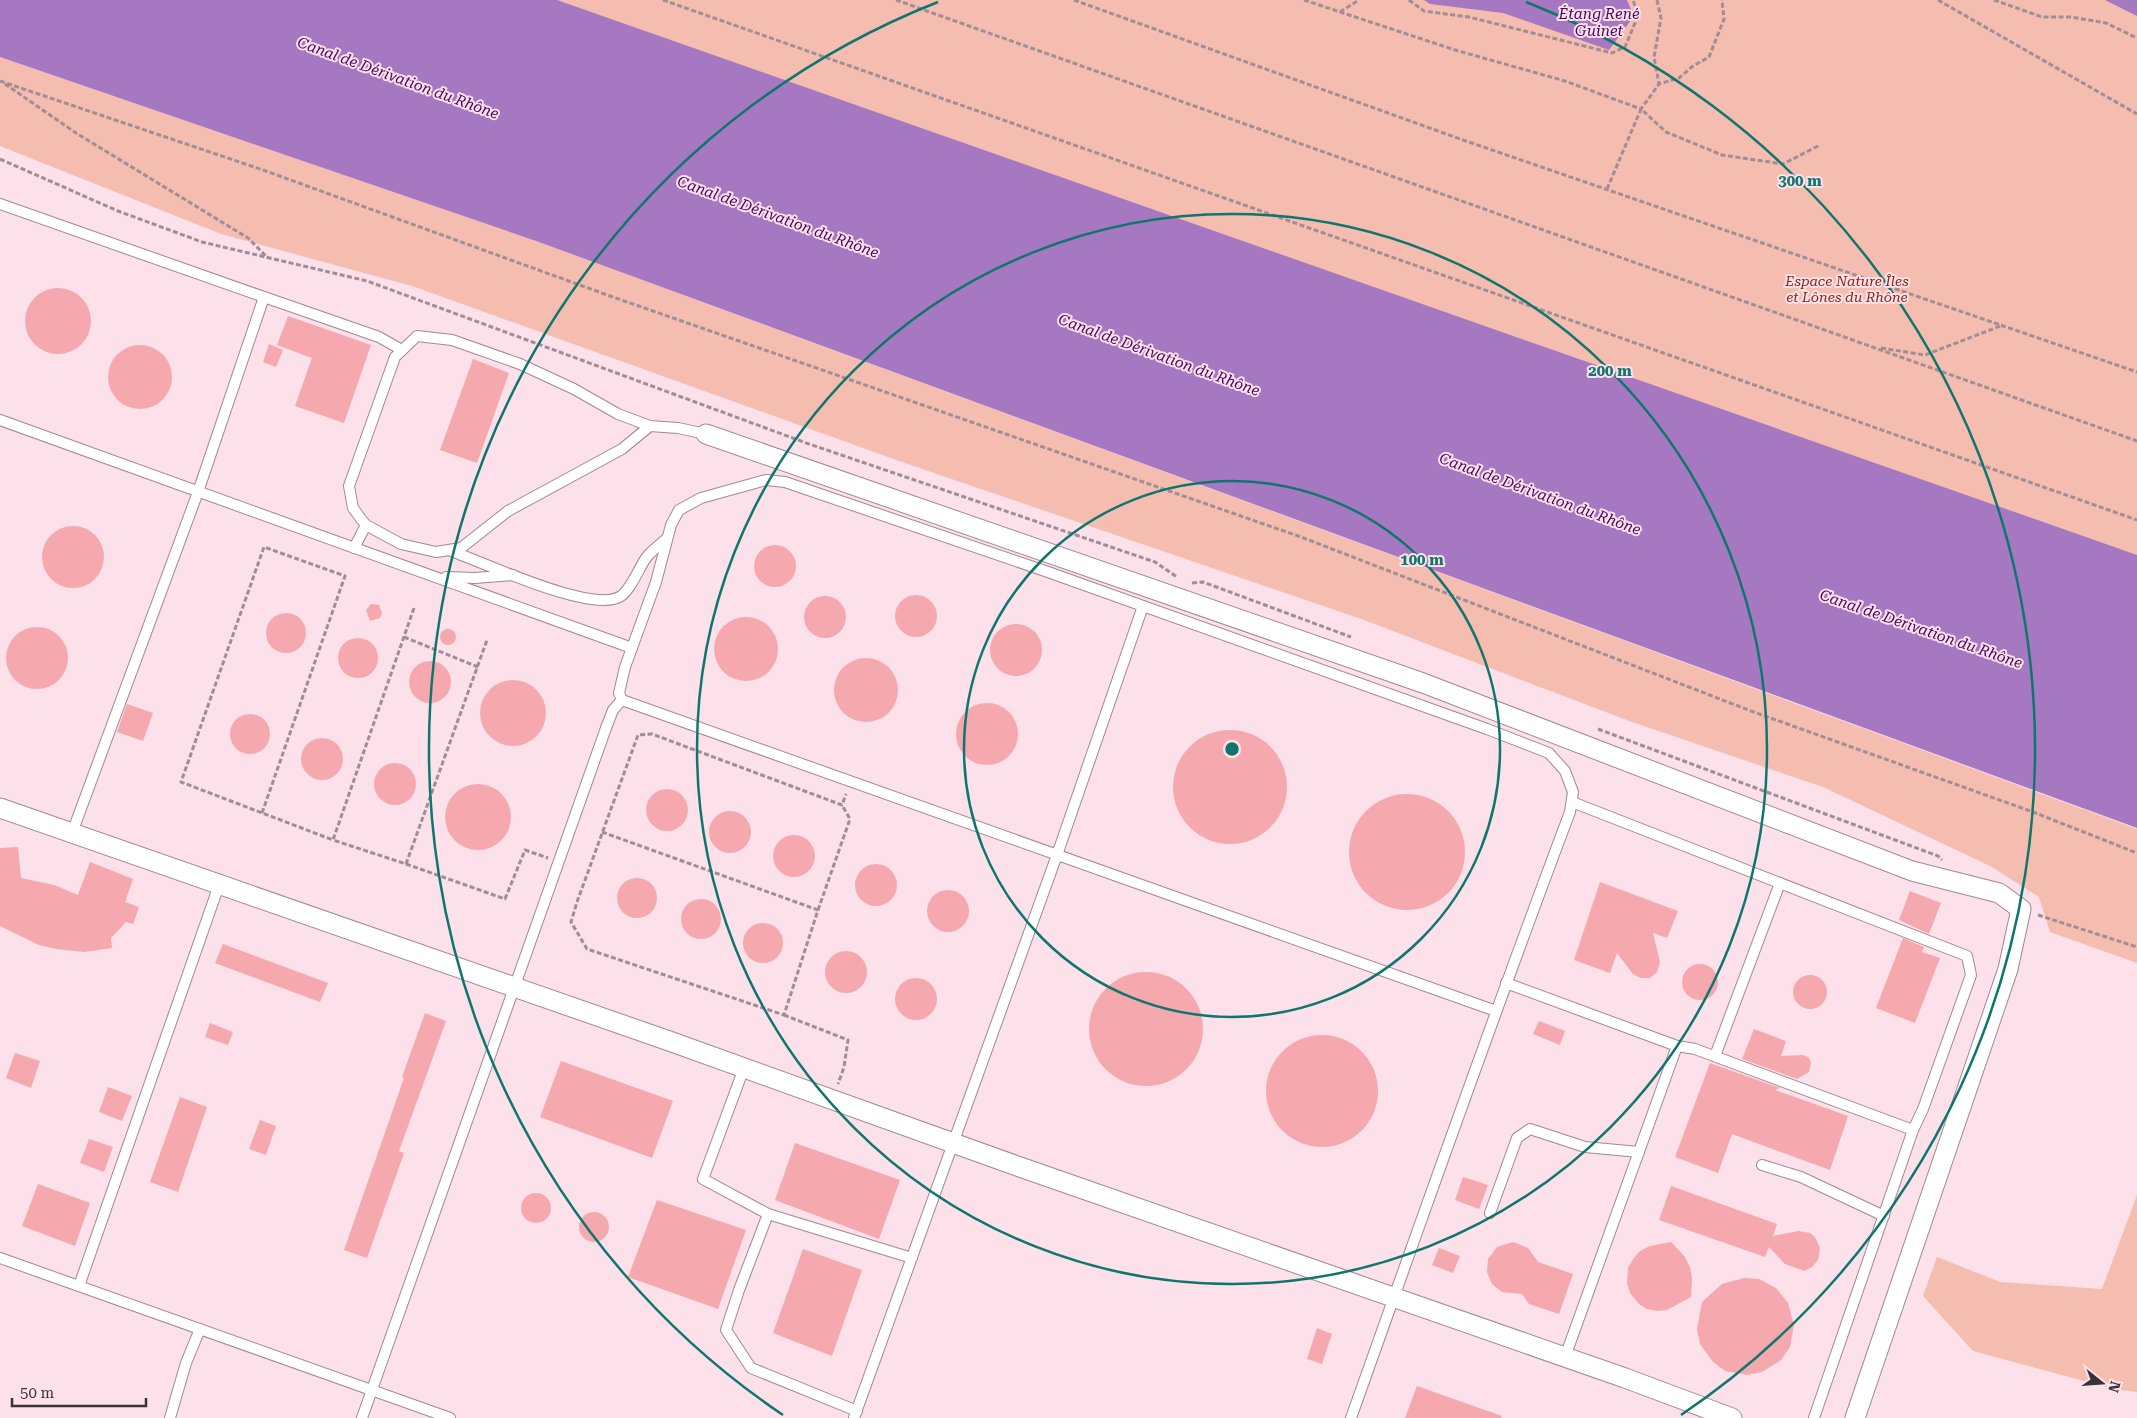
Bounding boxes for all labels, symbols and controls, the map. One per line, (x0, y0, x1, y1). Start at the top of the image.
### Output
water label: Étang René Guinet (1557, 5, 1640, 40)
water label: Canal de Dérivation du Rhône (295, 33, 502, 123)
water label: Canal de Dérivation du Rhône (675, 172, 882, 262)
text: 300 m (1778, 172, 1822, 190)
park label: Espace Nature Îles et Lônes du Rhône (1784, 273, 1909, 305)
water label: Canal de Dérivation du Rhône (1056, 310, 1263, 400)
text: 200 m (1588, 362, 1632, 380)
water label: Canal de Dérivation du Rhône (1437, 449, 1644, 539)
text: 100 m (1400, 551, 1444, 569)
water label: Canal de Dérivation du Rhône (1817, 586, 2025, 672)
centre of rings (1223, 740, 1241, 758)
north arrow (2077, 1358, 2127, 1408)
scale bar (12, 1376, 146, 1408)
text: N (2105, 1379, 2124, 1395)
text: 50 m (20, 1384, 55, 1402)

